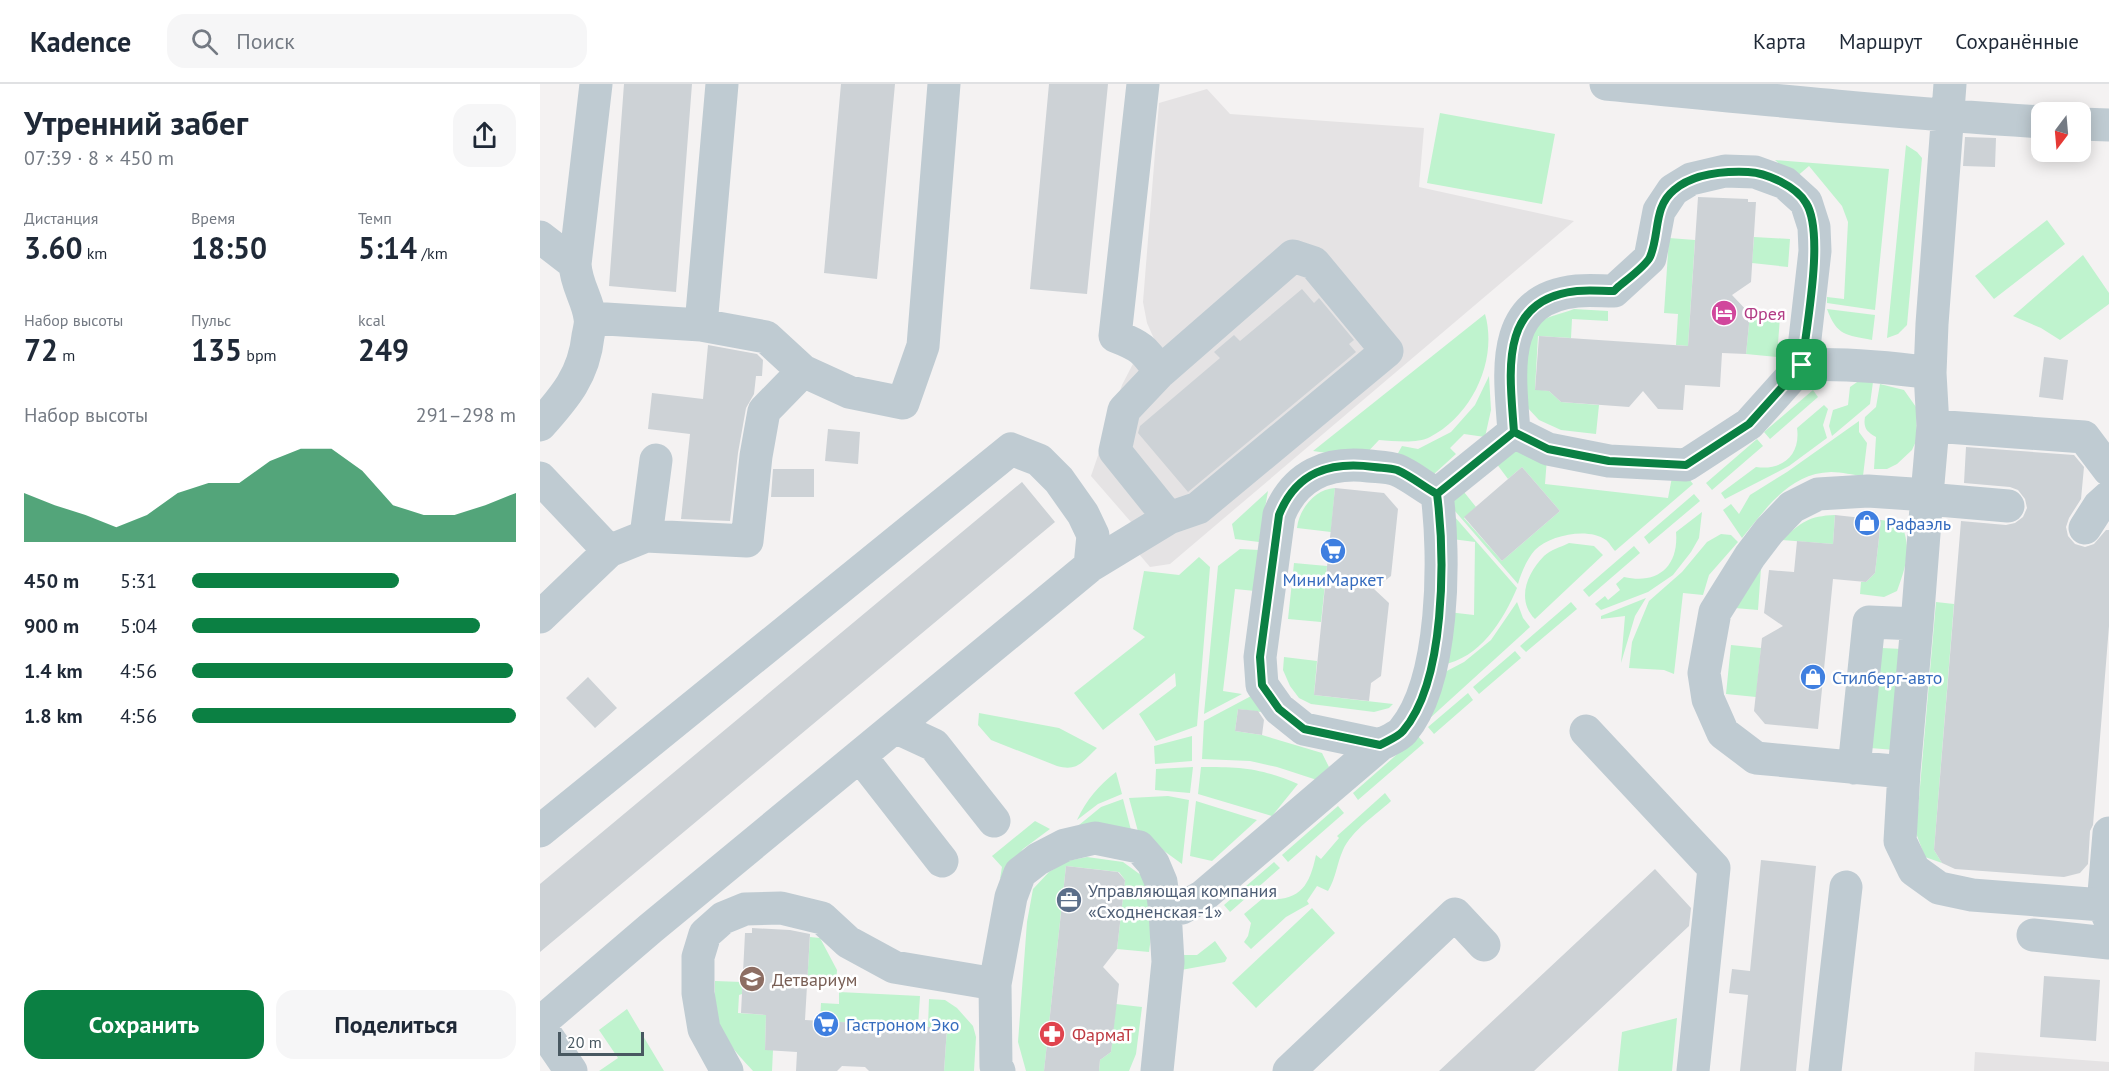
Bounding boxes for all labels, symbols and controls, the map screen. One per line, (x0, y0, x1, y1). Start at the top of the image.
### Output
search box (167, 14, 587, 68)
text: Kadence (30, 23, 131, 60)
icon: search (188, 25, 221, 58)
text: Поиск (236, 27, 295, 55)
text: Карта (1753, 28, 1806, 55)
text: Маршрут (1839, 28, 1922, 55)
text: Сохранённые (1955, 28, 2079, 55)
text: Утренний забег (24, 101, 248, 144)
north arrow (2031, 102, 2091, 162)
map controls (2031, 102, 2091, 162)
button: share (453, 104, 516, 167)
text: 07:39 · 8 × 450 m (24, 145, 174, 171)
text: Дистанция (24, 208, 98, 228)
text: Время (191, 208, 235, 228)
text: Темп (358, 208, 392, 228)
text: 3.60 (24, 228, 82, 267)
text: 18:50 (191, 228, 267, 267)
text: 5:14 (358, 228, 417, 267)
text: km (82, 243, 107, 263)
text: /km (417, 243, 448, 263)
hotel icon: Фрея (1709, 298, 1739, 328)
place label: Фрея (1744, 302, 1785, 325)
text: Набор высоты (24, 310, 123, 330)
text: Пульс (191, 310, 231, 330)
text: kcal (358, 310, 385, 330)
text: 72 (24, 330, 58, 369)
text: 135 (191, 330, 242, 369)
text: 249 (358, 330, 409, 369)
pin (1776, 339, 1827, 390)
text: m (58, 345, 75, 365)
text: bpm (242, 345, 277, 365)
icon: arrive (1785, 348, 1818, 381)
text: Набор высоты (24, 402, 148, 428)
text: 291–298 m (416, 402, 516, 428)
shop icon: Рафаэль (1852, 508, 1882, 538)
place label: Рафаэль (1886, 512, 1951, 535)
supermarket icon: МиниМаркет (1318, 536, 1348, 566)
text: 450 m (24, 568, 79, 594)
text: 5:31 (120, 568, 157, 594)
place label: МиниМаркет (1282, 568, 1384, 591)
text: 900 m (24, 613, 79, 639)
text: 5:04 (120, 613, 157, 639)
text: 1.4 km (24, 658, 83, 684)
text: 4:56 (120, 658, 157, 684)
shop icon: Стилберг-авто (1798, 662, 1828, 692)
place label: Стилберг-авто (1832, 666, 1942, 689)
text: 1.8 km (24, 703, 83, 729)
text: 4:56 (120, 703, 157, 729)
place label: Управляющая компания «Сходненская-1» (1088, 879, 1277, 923)
office icon: Управляющая компания «Сходненская-1» (1054, 885, 1084, 915)
school or university icon: Детвариум (737, 964, 767, 994)
place label: Детвариум (772, 968, 857, 991)
button: Сохранить (24, 990, 264, 1059)
button: Поделиться (276, 990, 516, 1059)
supermarket icon: Гастроном Эко (811, 1009, 841, 1039)
place label: Гастроном Эко (846, 1013, 960, 1036)
pharmacy icon: ФармаТ (1037, 1019, 1067, 1049)
place label: ФармаТ (1072, 1023, 1133, 1046)
scale bar (558, 1029, 644, 1056)
text: 20 m (567, 1032, 602, 1052)

